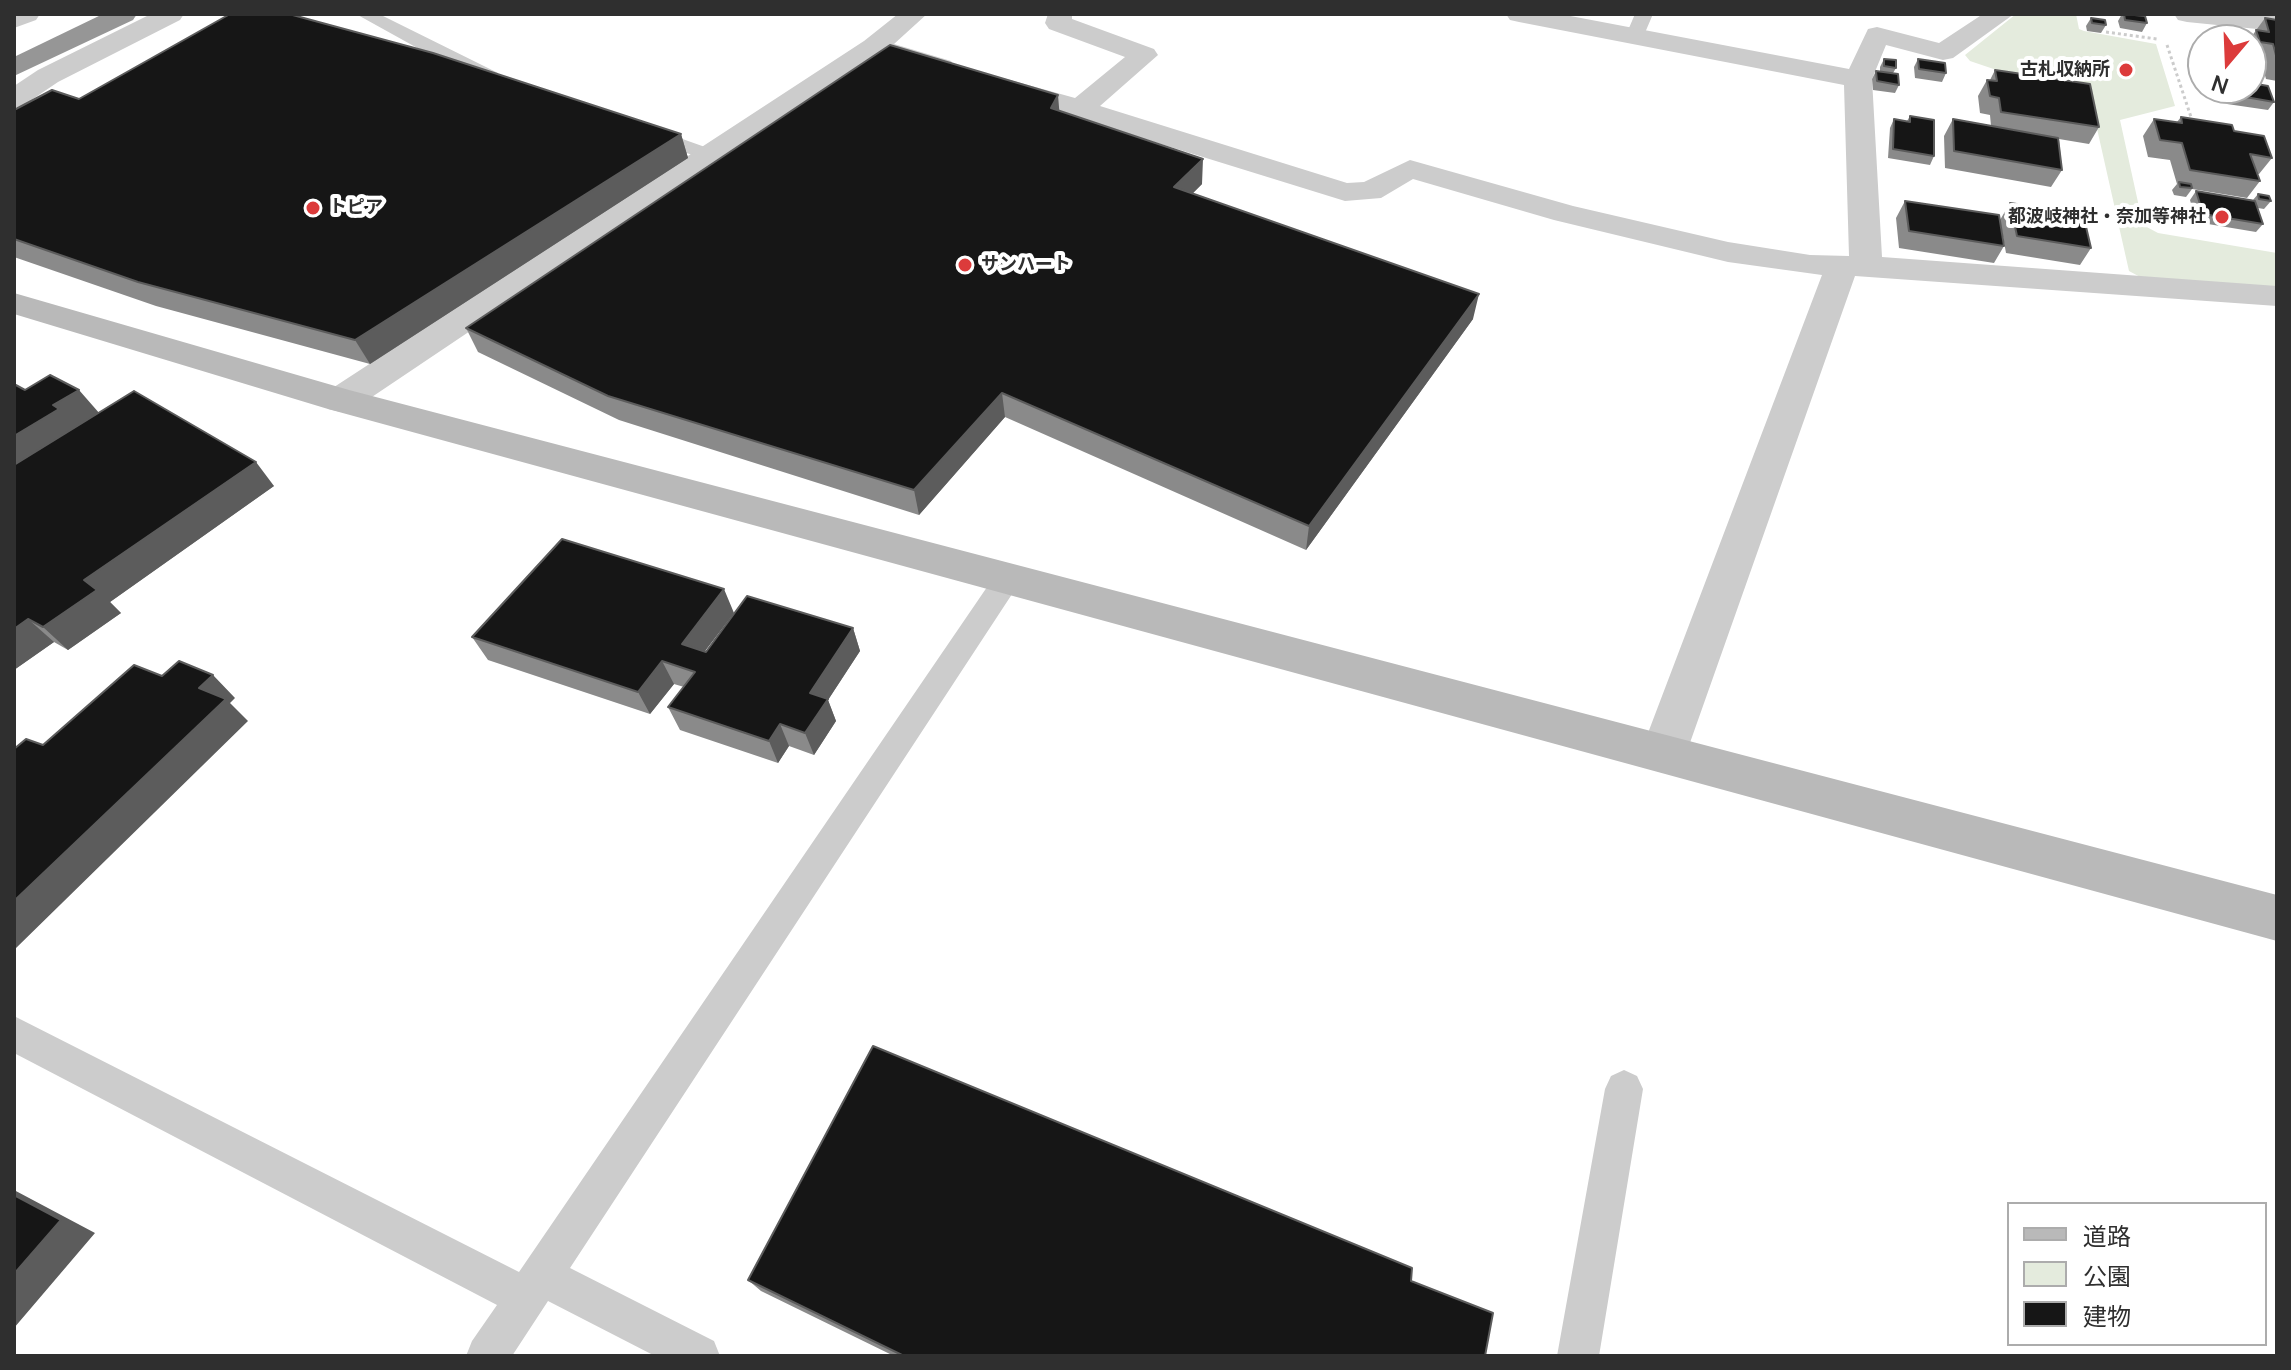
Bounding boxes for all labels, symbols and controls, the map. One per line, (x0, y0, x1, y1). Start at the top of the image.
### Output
north arrow (2187, 24, 2267, 104)
place label: 古札収納所 (2020, 59, 2110, 81)
marker: 古札収納所 (2117, 61, 2135, 79)
text: N (2207, 68, 2232, 102)
place label: トピア (329, 197, 383, 219)
marker: トピア (304, 199, 322, 217)
place label: 都波岐神社・奈加等神社 (2008, 206, 2206, 228)
marker: 都波岐神社・奈加等神社 (2213, 208, 2231, 226)
place label: サンハート (981, 254, 1071, 276)
marker: サンハート (956, 256, 974, 274)
legend (2007, 1202, 2267, 1346)
text: 道路 (2083, 1219, 2131, 1252)
text: 公園 (2083, 1259, 2131, 1292)
text: 建物 (2083, 1299, 2131, 1332)

